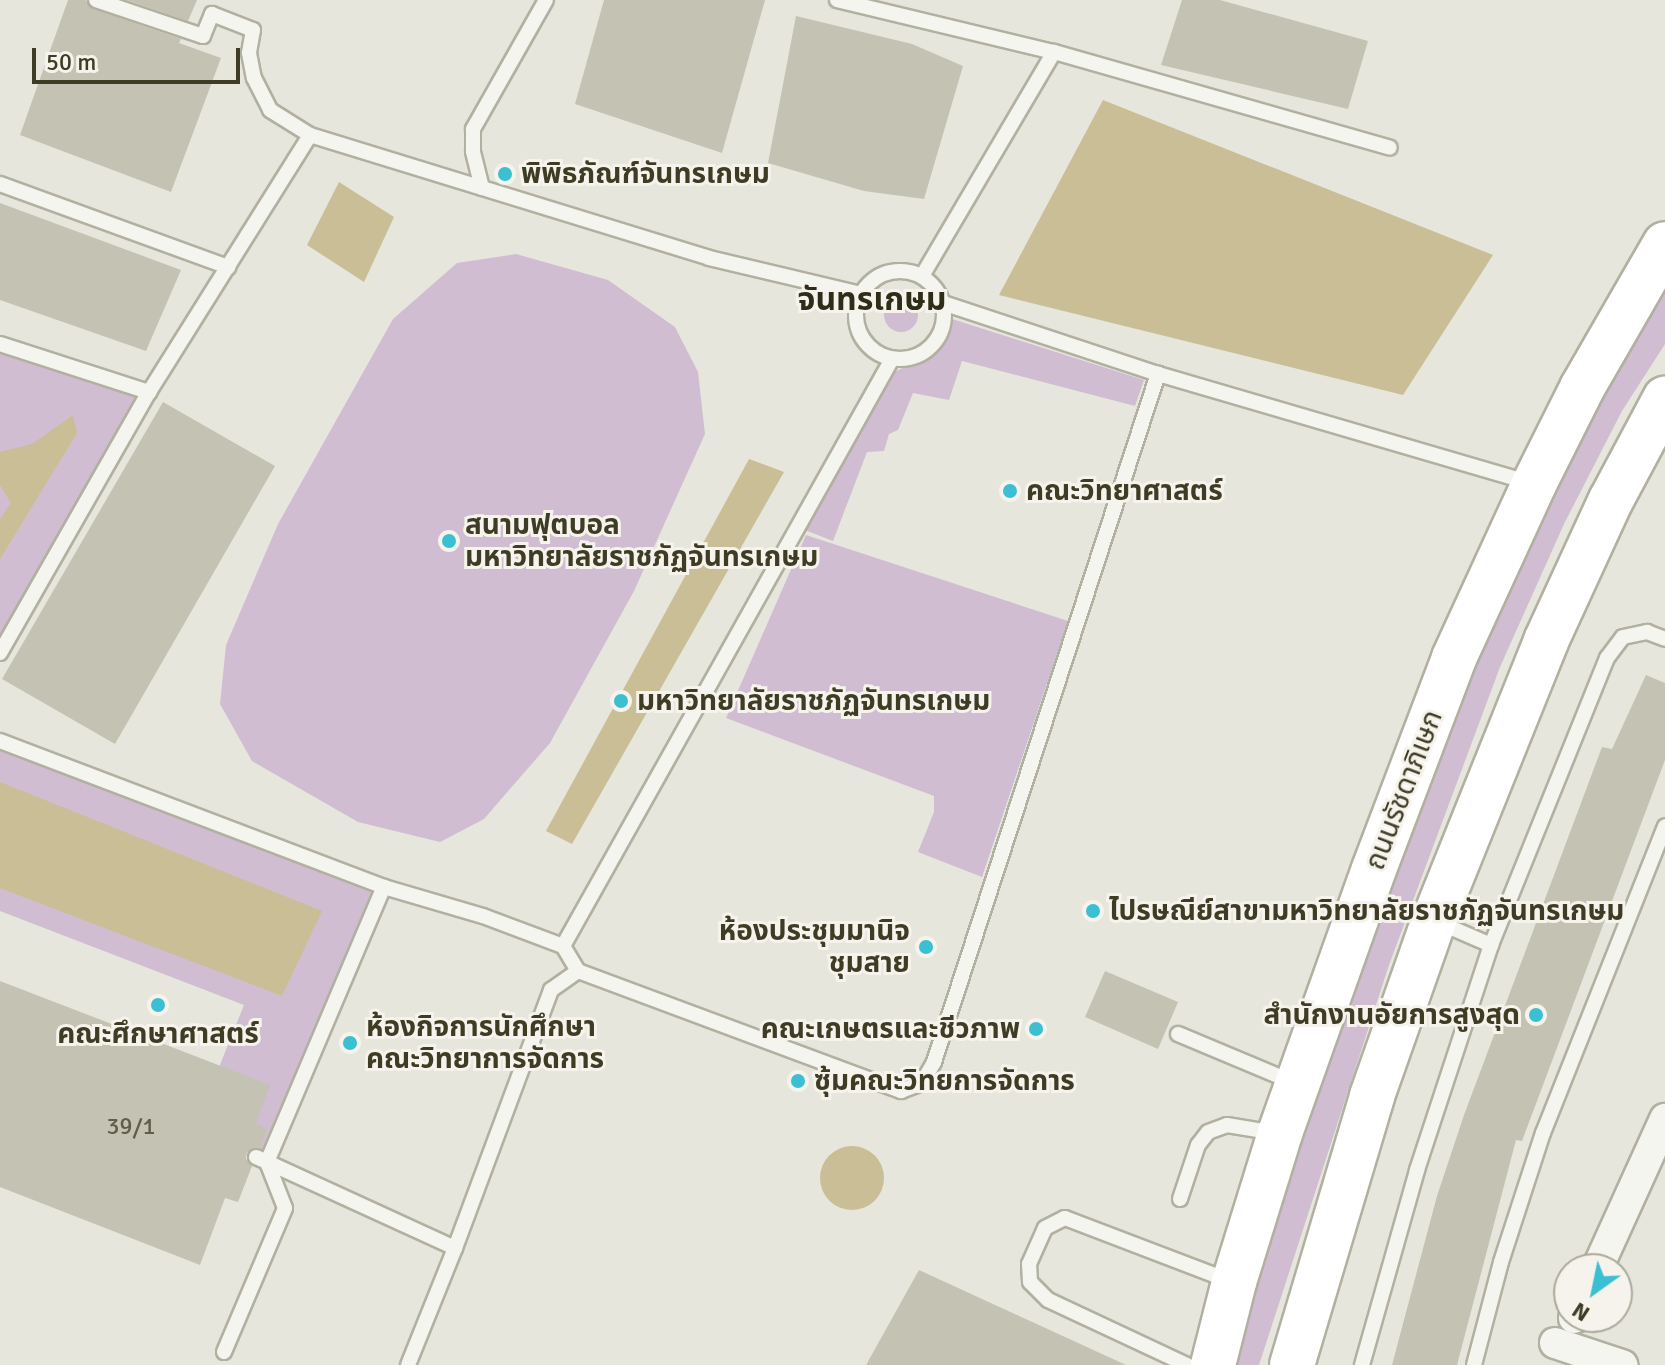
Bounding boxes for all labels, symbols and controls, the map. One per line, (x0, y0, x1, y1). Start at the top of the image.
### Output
scale bar (36, 32, 244, 82)
text: 50 m (46, 47, 96, 77)
place label: พิพิธภัณฑ์จันทรเกษม (521, 157, 770, 191)
marker: พิพิธภัณฑ์จันทรเกษม (496, 165, 514, 183)
district label: จันทรเกษม (798, 281, 946, 319)
place label: คณะวิทยาศาสตร์ (1026, 474, 1223, 508)
marker: คณะวิทยาศาสตร์ (1001, 482, 1019, 500)
place label: สนามฟุตบอล มหาวิทยาลัยราชภัฏจันทรเกษม (465, 508, 818, 574)
marker: สนามฟุตบอล มหาวิทยาลัยราชภัฏจันทรเกษม (440, 532, 458, 550)
place label: มหาวิทยาลัยราชภัฏจันทรเกษม (637, 684, 990, 718)
marker: มหาวิทยาลัยราชภัฏจันทรเกษม (612, 692, 630, 710)
street label: ถนนรัชดาภิเษก (1358, 705, 1450, 875)
place label: ไปรษณีย์สาขามหาวิทยาลัยราชภัฏจันทรเกษม (1109, 894, 1624, 928)
marker: ไปรษณีย์สาขามหาวิทยาลัยราชภัฏจันทรเกษม (1084, 902, 1102, 920)
place label: ห้องประชุมมานิจ ชุมสาย (719, 914, 910, 980)
marker: ห้องประชุมมานิจ ชุมสาย (917, 938, 935, 956)
marker: คณะศึกษาศาสตร์ (149, 996, 167, 1014)
place label: สำนักงานอัยการสูงสุด (1264, 998, 1520, 1032)
marker: สำนักงานอัยการสูงสุด (1527, 1006, 1545, 1024)
place label: ห้องกิจการนักศึกษา คณะวิทยาการจัดการ (366, 1010, 604, 1076)
place label: คณะเกษตรและชีวภาพ (761, 1012, 1020, 1046)
place label: คณะศึกษาศาสตร์ (57, 1017, 259, 1051)
marker: คณะเกษตรและชีวภาพ (1027, 1020, 1045, 1038)
marker: ห้องกิจการนักศึกษา คณะวิทยาการจัดการ (341, 1034, 359, 1052)
place label: ซุ้มคณะวิทยการจัดการ (814, 1064, 1075, 1098)
marker: ซุ้มคณะวิทยการจัดการ (789, 1072, 807, 1090)
house number: 39/1 (106, 1113, 156, 1141)
north arrow (1553, 1253, 1633, 1333)
text: N (1567, 1296, 1595, 1327)

